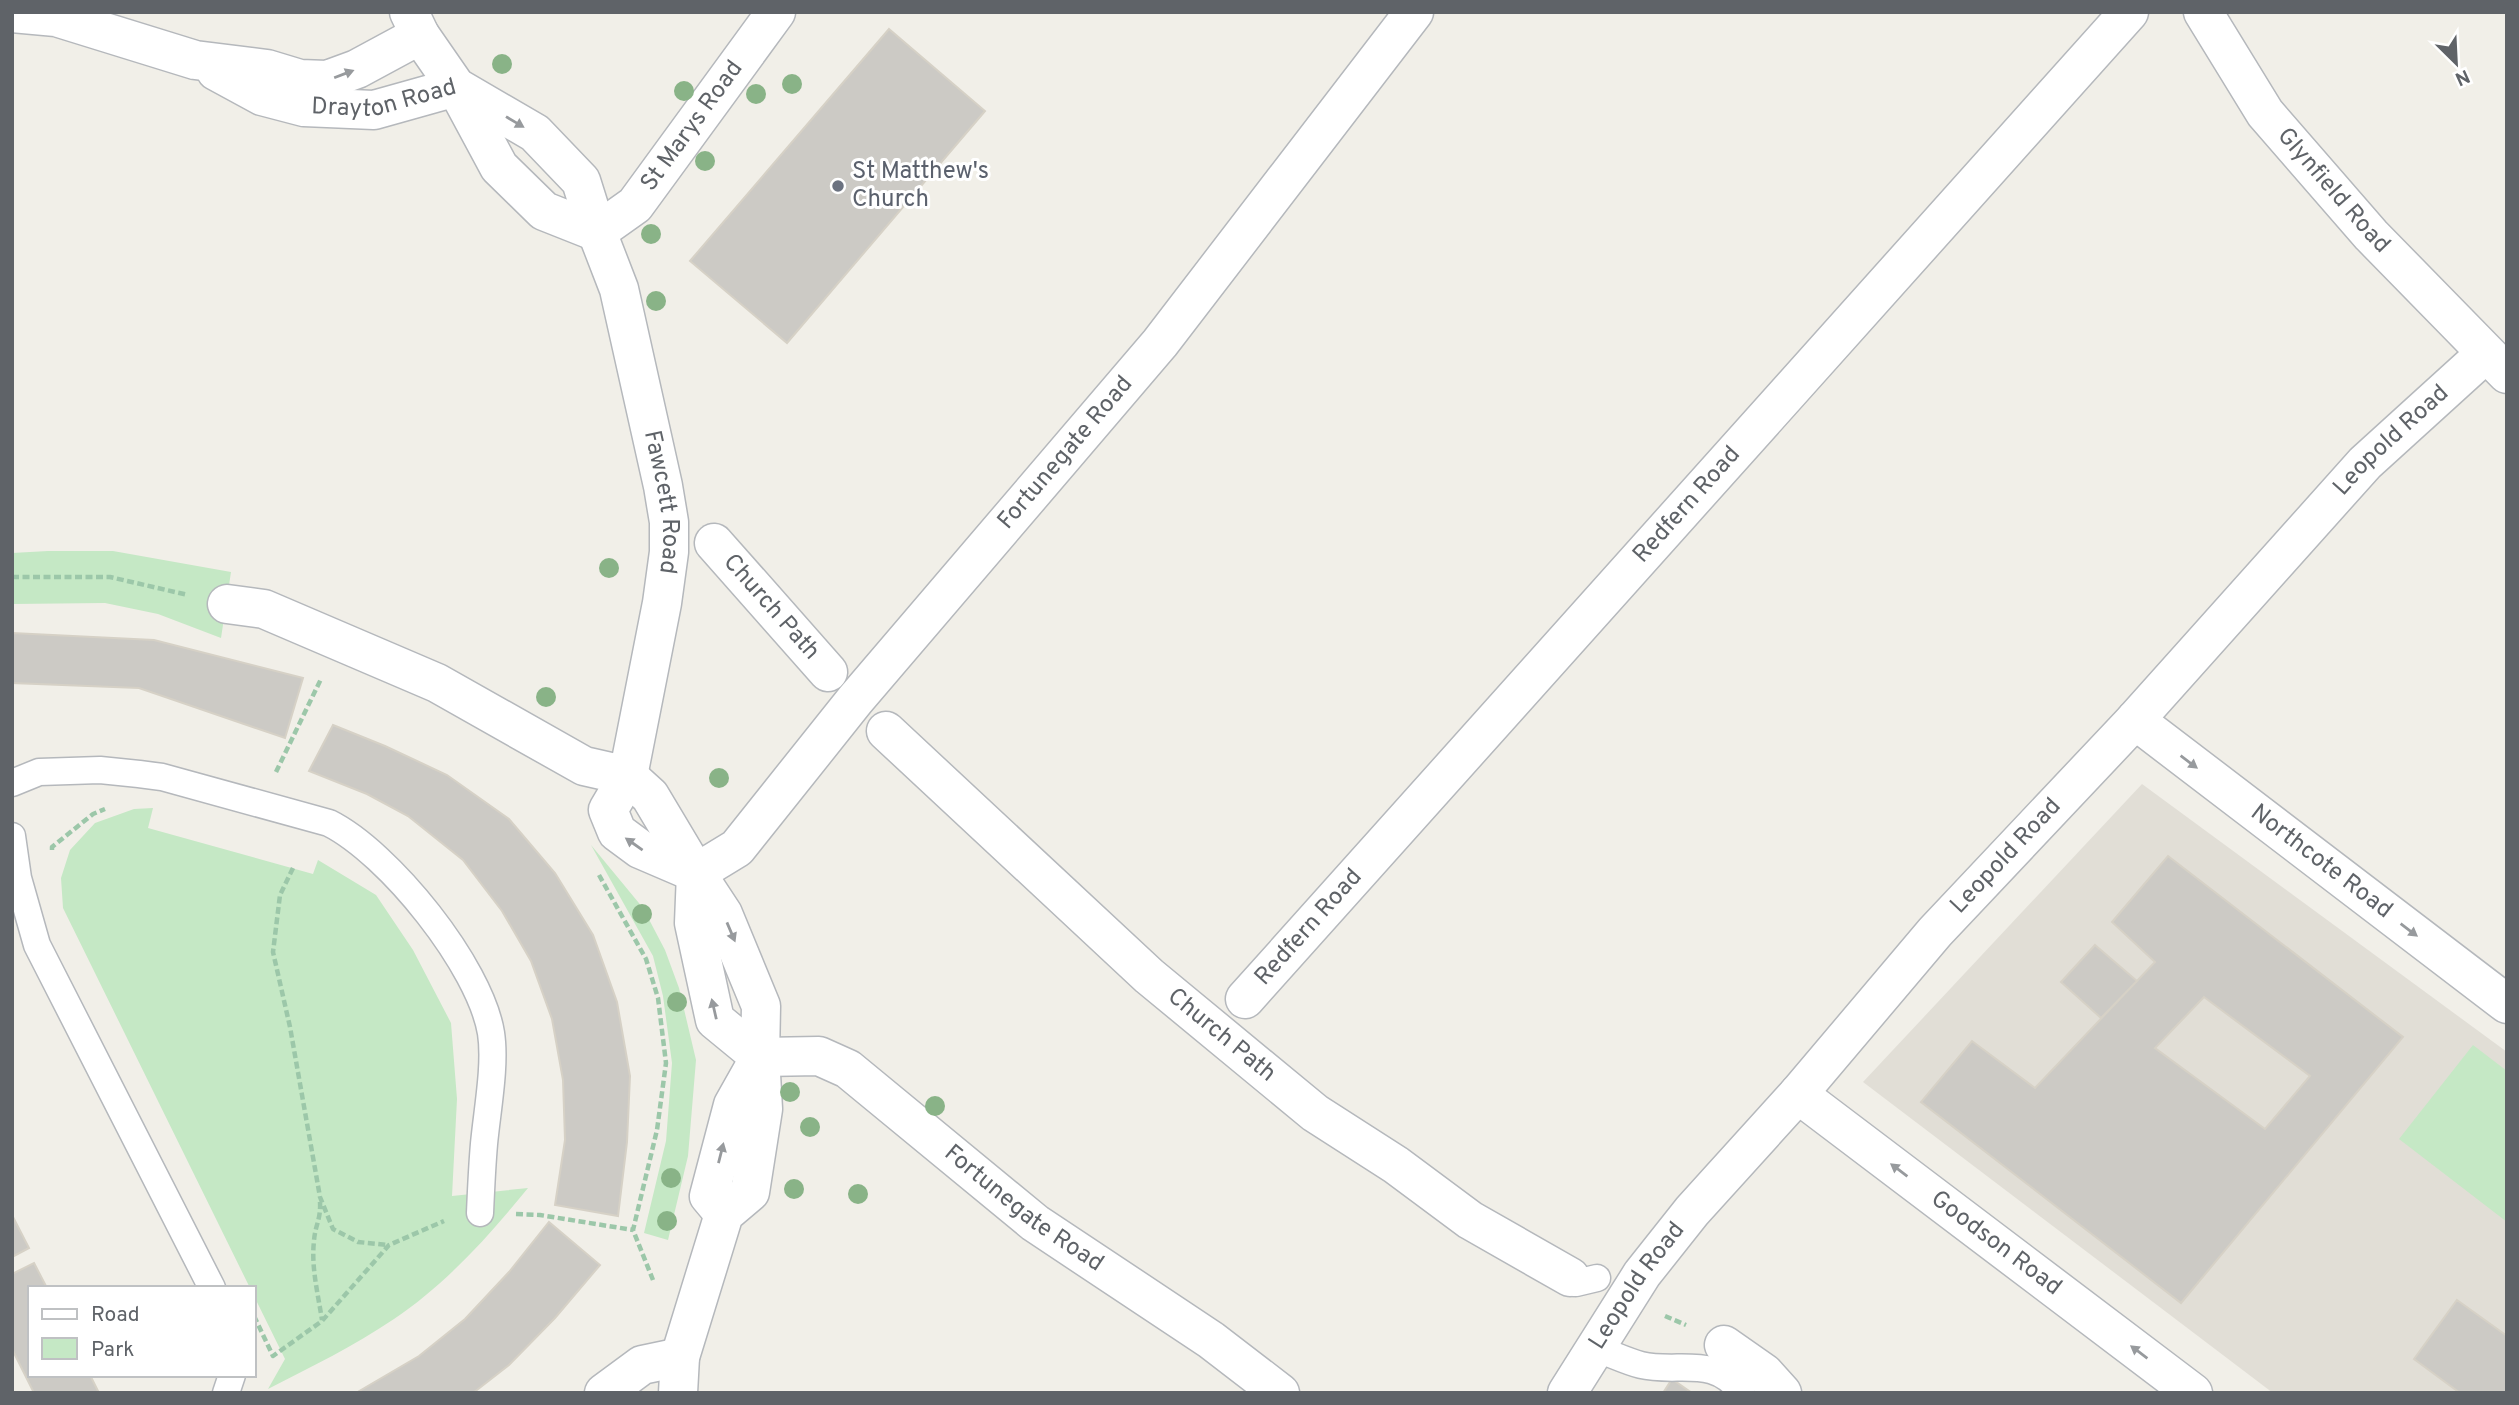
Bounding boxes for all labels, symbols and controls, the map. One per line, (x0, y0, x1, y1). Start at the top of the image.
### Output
north arrow (2421, 28, 2491, 98)
street label: St Marys Road (635, 55, 750, 198)
text: N (2451, 63, 2473, 90)
one-way arrow (333, 68, 354, 79)
street label: Drayton Road (311, 73, 460, 125)
one-way arrow (505, 115, 524, 128)
street label: Glynfield Road (2270, 122, 2396, 260)
place label: St Matthew's Church (852, 157, 989, 215)
marker: St Matthew's Church (830, 178, 846, 194)
street label: Fortunegate Road (992, 370, 1140, 536)
street label: Leopold Road (2327, 379, 2456, 503)
street label: Fawcett Road (636, 428, 684, 576)
street label: Redfern Road (1627, 440, 1747, 570)
street label: Church Path (716, 548, 826, 667)
one-way arrow (2180, 755, 2198, 769)
street label: Leopold Road (1944, 792, 2068, 921)
street label: Northcote Road (2244, 798, 2398, 926)
one-way arrow (625, 837, 643, 851)
street label: Redfern Road (1249, 863, 1369, 992)
one-way arrow (725, 922, 736, 943)
one-way arrow (2400, 922, 2418, 936)
street label: Church Path (1161, 982, 1281, 1089)
one-way arrow (708, 998, 719, 1020)
street label: Fortunegate Road (937, 1139, 1109, 1279)
one-way arrow (716, 1142, 727, 1164)
one-way arrow (1890, 1163, 1908, 1177)
street label: Goodson Road (1924, 1184, 2067, 1303)
street label: Leopold Road (1583, 1216, 1692, 1356)
legend (28, 1286, 256, 1377)
text: Road (91, 1302, 140, 1329)
text: Park (91, 1337, 134, 1364)
one-way arrow (2130, 1345, 2148, 1359)

